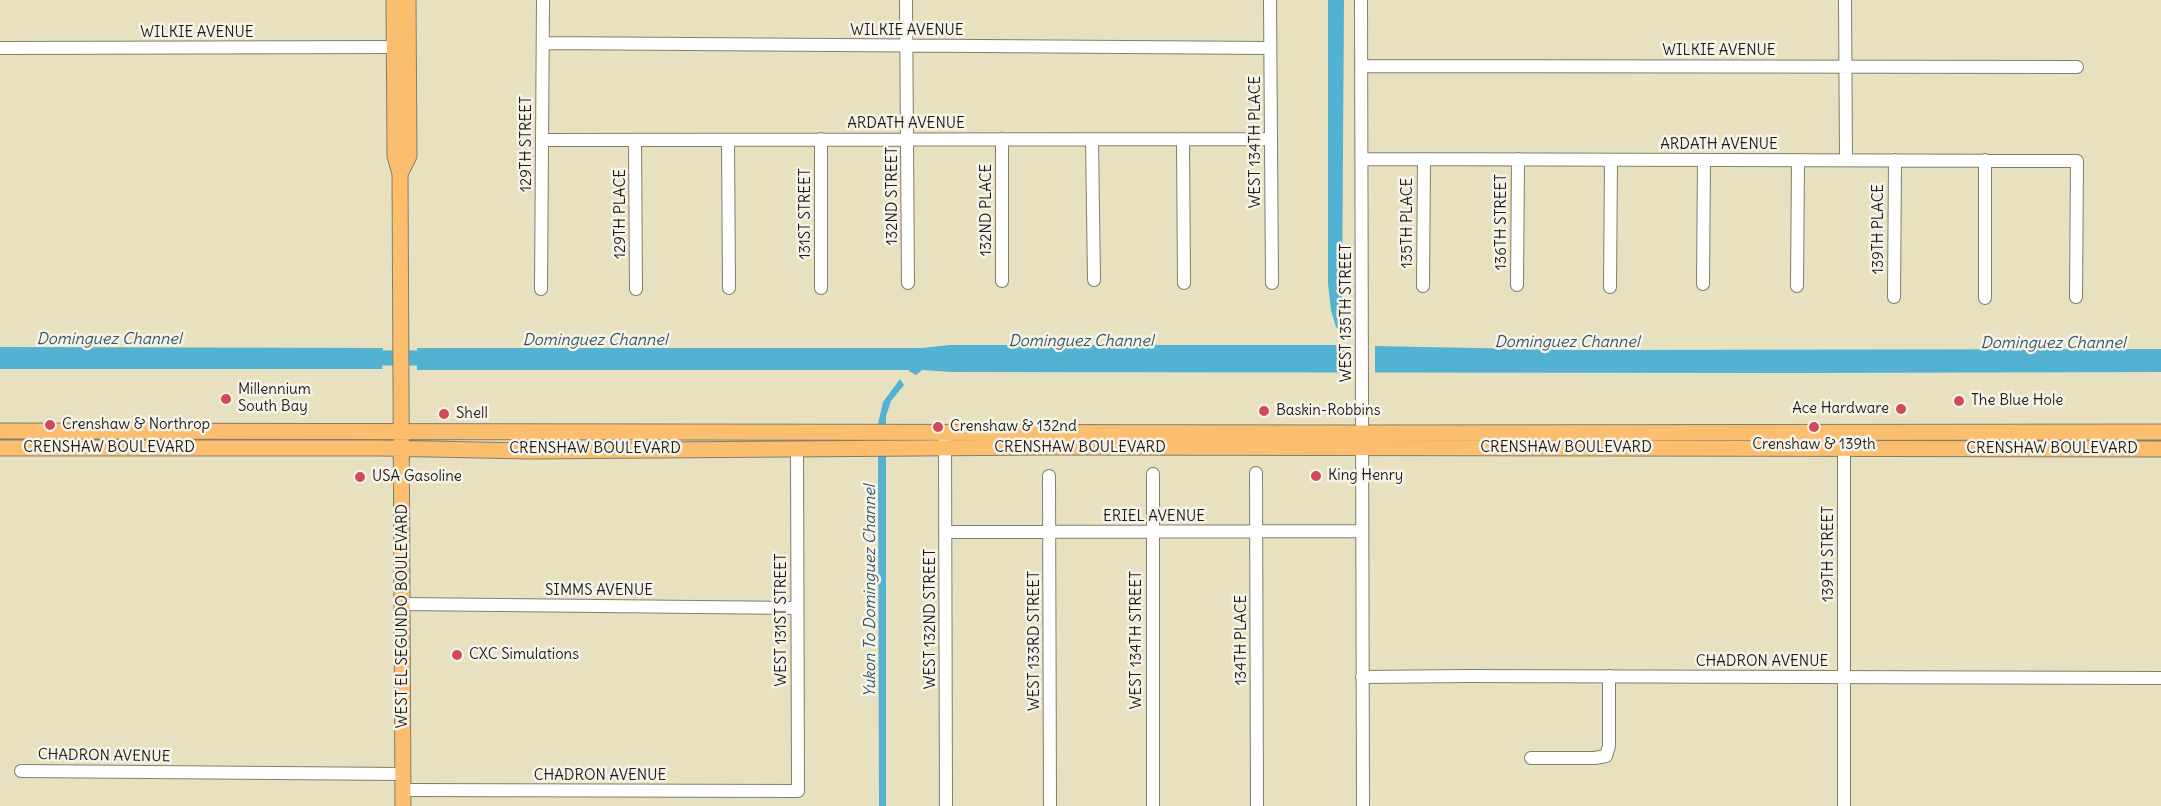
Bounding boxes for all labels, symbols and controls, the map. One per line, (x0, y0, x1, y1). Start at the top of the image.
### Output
street label: WILKIE AVENUE (850, 22, 964, 40)
street label: WILKIE AVENUE (140, 24, 254, 42)
street label: WILKIE AVENUE (1662, 42, 1776, 60)
street label: WEST 134TH PLACE (1247, 76, 1265, 208)
street label: 129TH STREET (518, 96, 536, 192)
street label: ARDATH AVENUE (847, 115, 965, 133)
street label: ARDATH AVENUE (1660, 136, 1778, 154)
street label: 132ND STREET (884, 147, 902, 245)
street label: 132ND PLACE (978, 164, 996, 256)
street label: 131ST STREET (797, 168, 815, 260)
street label: 129TH PLACE (612, 169, 630, 259)
street label: 136TH STREET (1493, 174, 1511, 270)
street label: 135TH PLACE (1399, 178, 1417, 268)
street label: 139TH PLACE (1870, 184, 1888, 274)
street label: WEST 135TH STREET (1338, 244, 1356, 382)
water label: Dominguez Channel (36, 329, 182, 349)
water label: Dominguez Channel (522, 330, 668, 350)
water label: Dominguez Channel (1008, 331, 1154, 351)
water label: Dominguez Channel (1494, 332, 1640, 352)
water label: Dominguez Channel (1980, 333, 2126, 353)
place label: Millennium South Bay (238, 381, 311, 416)
marker: Millennium South Bay (219, 392, 233, 406)
place label: The Blue Hole (1971, 392, 2063, 410)
marker: The Blue Hole (1952, 394, 1966, 408)
place label: Ace Hardware (1792, 400, 1889, 418)
place label: Baskin-Robbins (1276, 402, 1380, 420)
marker: Ace Hardware (1894, 402, 1908, 416)
marker: Baskin-Robbins (1257, 404, 1271, 418)
place label: Shell (456, 405, 488, 423)
marker: Shell (437, 407, 451, 421)
place label: Crenshaw & Northrop (62, 416, 210, 434)
marker: Crenshaw & Northrop (43, 418, 57, 432)
place label: Crenshaw & 132nd (950, 418, 1077, 436)
marker: Crenshaw & 132nd (931, 420, 945, 434)
marker: Crenshaw & 139th (1807, 420, 1821, 434)
place label: Crenshaw & 139th (1752, 436, 1876, 454)
street label: CRENSHAW BOULEVARD (23, 439, 195, 457)
street label: CRENSHAW BOULEVARD (994, 439, 1166, 457)
street label: CRENSHAW BOULEVARD (1480, 439, 1652, 457)
street label: CRENSHAW BOULEVARD (509, 440, 681, 458)
street label: CRENSHAW BOULEVARD (1966, 440, 2138, 458)
place label: King Henry (1328, 467, 1403, 485)
place label: USA Gasoline (372, 468, 462, 486)
marker: King Henry (1309, 469, 1323, 483)
marker: USA Gasoline (353, 470, 367, 484)
water label: Yukon To Dominguez Channel (860, 485, 880, 697)
street label: WEST EL SEGUNDO BOULEVARD (394, 504, 412, 728)
street label: 139TH STREET (1820, 506, 1838, 602)
street label: ERIEL AVENUE (1103, 508, 1205, 526)
street label: WEST 132ND STREET (922, 549, 940, 689)
street label: WEST 131ST STREET (773, 553, 791, 687)
street label: WEST 133RD STREET (1026, 571, 1044, 711)
street label: WEST 134TH STREET (1128, 571, 1146, 709)
street label: SIMMS AVENUE (545, 582, 653, 600)
street label: 134TH PLACE (1233, 595, 1251, 685)
place label: CXC Simulations (469, 646, 579, 664)
marker: CXC Simulations (450, 648, 464, 662)
street label: CHADRON AVENUE (1696, 653, 1828, 671)
street label: CHADRON AVENUE (38, 746, 170, 766)
street label: CHADRON AVENUE (534, 767, 666, 785)

